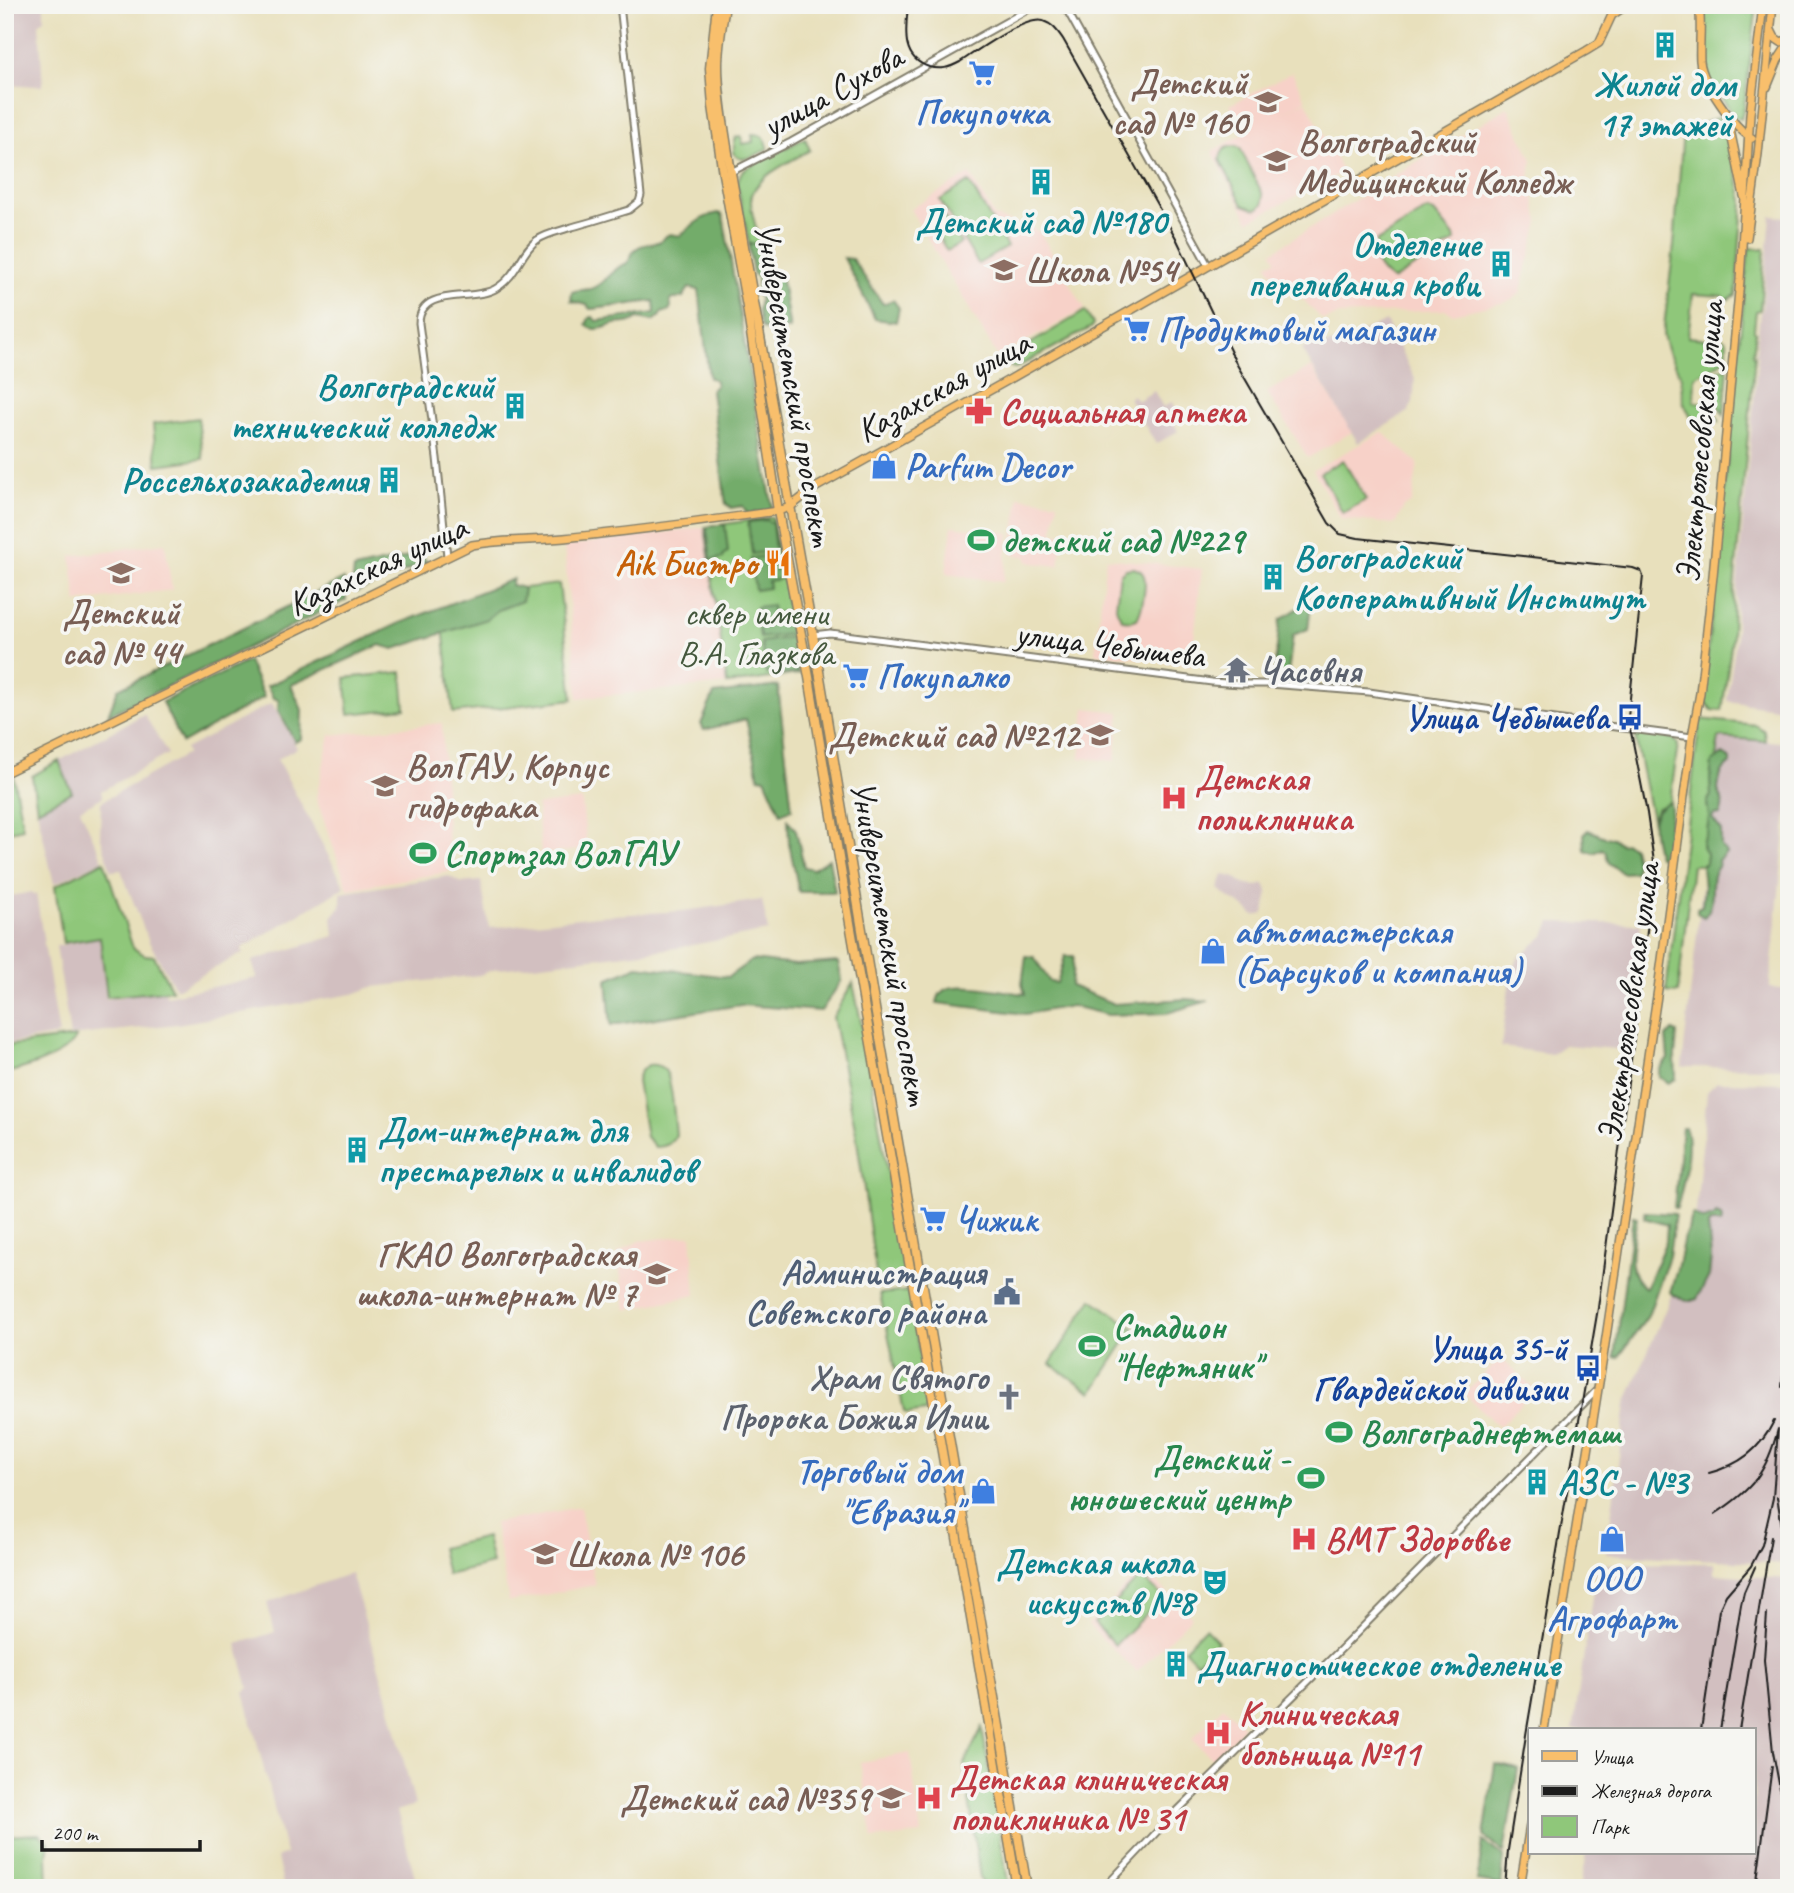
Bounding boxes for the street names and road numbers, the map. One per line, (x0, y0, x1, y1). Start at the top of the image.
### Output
street label: улица Сухова (752, 33, 913, 149)
street label: Университетский проспект (744, 218, 845, 551)
street label: Электролесовская улица (1665, 297, 1734, 585)
street label: Казахская улица (848, 319, 1041, 453)
street label: Казахская улица (280, 503, 476, 627)
street label: улица Чебышева (1011, 610, 1209, 679)
street label: Университетский проспект (840, 777, 941, 1110)
street label: Электролесовская улица (1587, 857, 1671, 1146)

